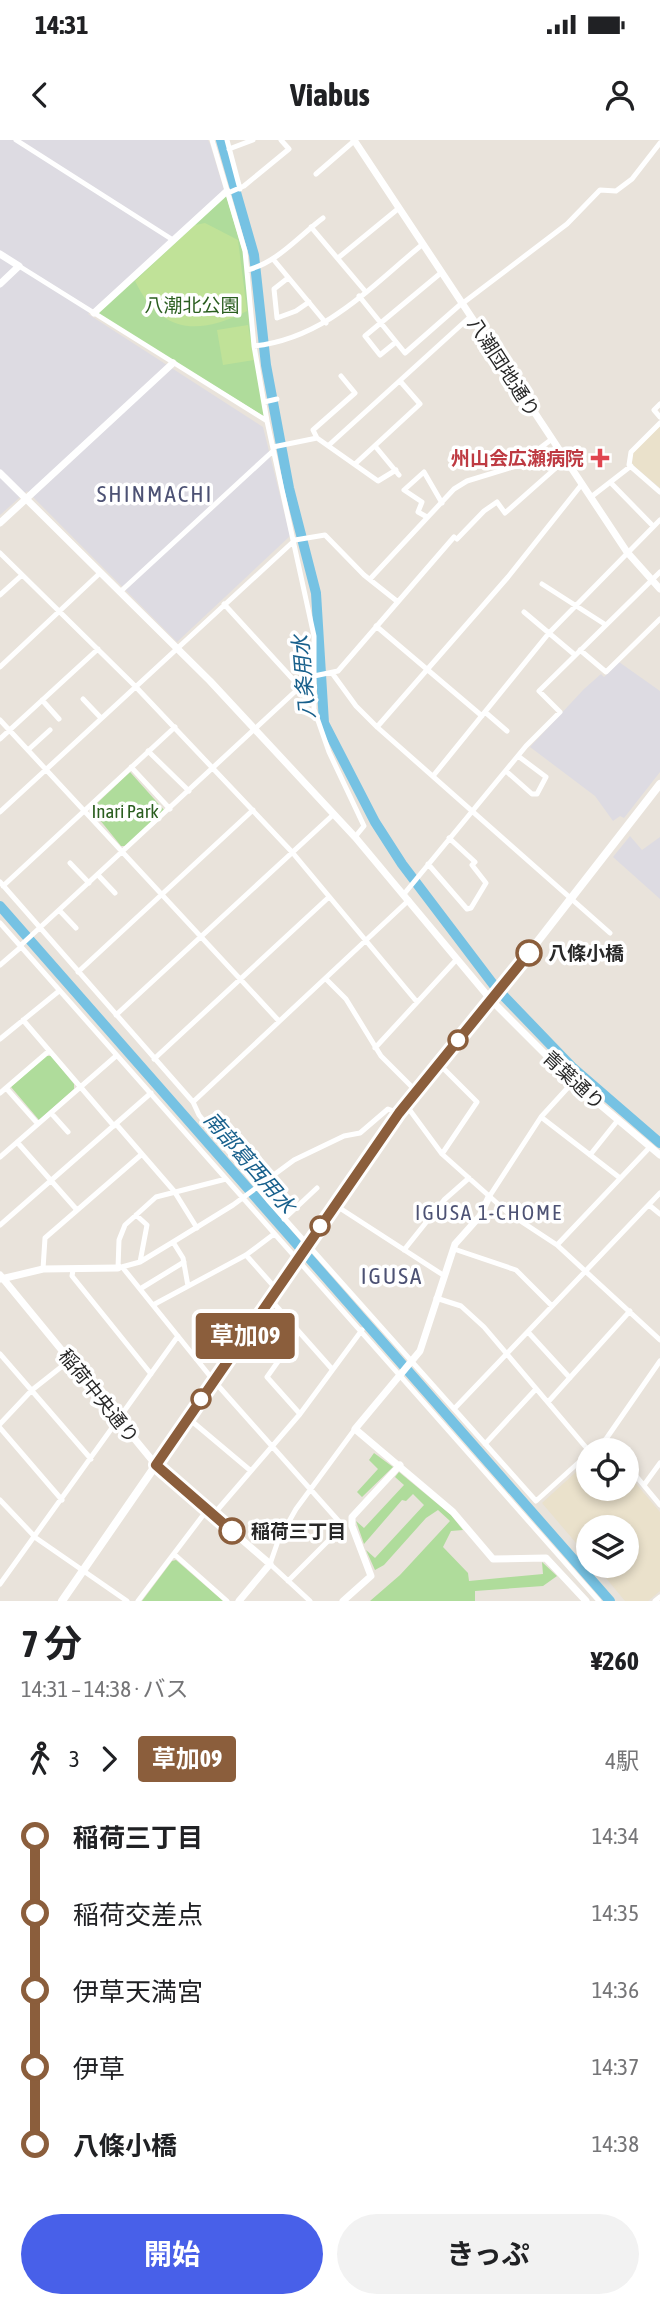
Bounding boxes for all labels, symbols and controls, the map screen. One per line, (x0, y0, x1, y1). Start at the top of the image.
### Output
text: 14:31 (35, 10, 89, 40)
icon: back (21, 76, 59, 114)
text: Viabus (290, 76, 370, 113)
icon: person (601, 76, 639, 114)
park label: 八潮北公園 (144, 294, 240, 316)
street label: 八潮団地通り (464, 313, 544, 421)
place label: 州山会広瀬病院 (451, 447, 584, 469)
marker: 州山会広瀬病院 (590, 448, 610, 468)
district label: SHINMACHI (97, 481, 213, 507)
water label: 八条用水 (287, 632, 319, 720)
park label: Inari Park (91, 800, 159, 822)
marker: 八條小橋 (516, 940, 542, 966)
place label: 八條小橋 (548, 942, 624, 964)
unlabelled marker (448, 1030, 468, 1050)
street label: 青葉通り (539, 1046, 609, 1114)
water label: 南部葛西用水 (200, 1107, 302, 1219)
district label: IGUSA 1-CHOME (415, 1200, 563, 1224)
unlabelled marker (310, 1216, 330, 1236)
district label: IGUSA (361, 1263, 423, 1289)
line badge: 草加09 (196, 1313, 294, 1359)
text: 草加09 (210, 1322, 280, 1349)
street label: 稲荷中央通り (55, 1345, 143, 1447)
unlabelled marker (191, 1389, 211, 1409)
map controls (576, 1438, 639, 1578)
button: locate (576, 1438, 639, 1501)
button: layers (576, 1515, 639, 1578)
marker: 稲荷三丁目 (219, 1518, 245, 1544)
place label: 稲荷三丁目 (251, 1520, 346, 1542)
text: 7 分 (21, 1622, 82, 1665)
text: ¥260 (591, 1646, 639, 1676)
text: 14:31 – 14:38 · バス (21, 1676, 188, 1702)
icon: walk (21, 1740, 59, 1778)
icon: forward (90, 1740, 128, 1778)
text: 草加09 (152, 1745, 222, 1772)
text: 3 (69, 1746, 80, 1772)
text: 4駅 (605, 1748, 639, 1774)
text: 稲荷三丁目 (73, 1823, 203, 1853)
text: 14:34 (592, 1823, 639, 1849)
text: 稲荷交差点 (73, 1900, 203, 1930)
text: 14:35 (592, 1900, 639, 1926)
text: 伊草天満宮 (73, 1977, 203, 2007)
text: 14:36 (592, 1977, 639, 2003)
text: 伊草 (73, 2054, 125, 2084)
text: 14:37 (592, 2054, 639, 2080)
text: 八條小橋 (73, 2131, 177, 2161)
text: 14:38 (592, 2131, 639, 2157)
button: 開始 (21, 2214, 323, 2294)
button: きっぷ (337, 2214, 639, 2294)

